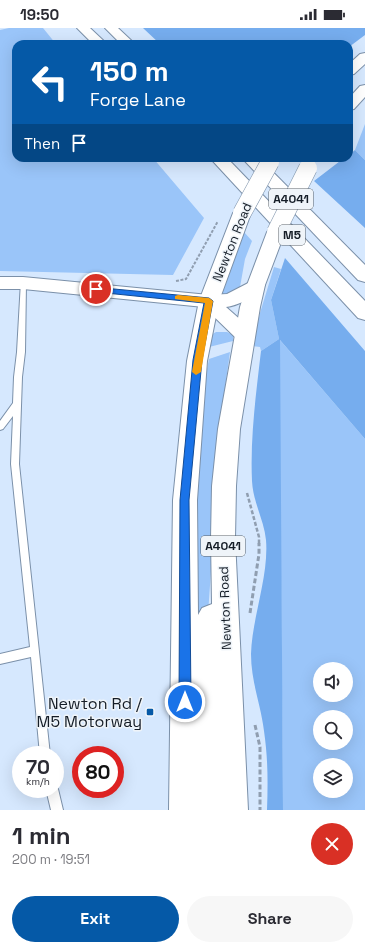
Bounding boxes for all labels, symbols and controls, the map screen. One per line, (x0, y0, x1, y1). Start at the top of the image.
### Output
text: 19:50 (20, 5, 59, 24)
text: 150 m (90, 53, 169, 89)
icon: left (24, 56, 76, 108)
text: Forge Lane (90, 88, 186, 111)
icon: arrive (68, 132, 90, 154)
text: Then (24, 134, 60, 153)
road number: A4041 (269, 189, 313, 209)
street label: Newton Road (208, 200, 256, 284)
road number: M5 (279, 225, 305, 245)
pin (79, 272, 113, 306)
icon: arrive (85, 278, 107, 300)
road number: A4041 (201, 536, 245, 556)
street label: Newton Road (215, 566, 235, 650)
map controls (313, 662, 353, 798)
button: sound (313, 662, 353, 702)
position arrow (164, 681, 206, 723)
place label: Newton Rd / M5 Motorway (37, 693, 142, 732)
marker: Newton Rd / M5 Motorway (145, 707, 155, 717)
button: search (313, 710, 353, 750)
speed limit sign: 80 (72, 746, 124, 798)
text: 70 (26, 754, 50, 780)
button: layers (313, 758, 353, 798)
text: km/h (26, 775, 50, 788)
text: 1 min (12, 820, 71, 851)
button: close (311, 823, 353, 865)
text: 200 m · 19:51 (12, 851, 90, 868)
button: Exit (12, 896, 179, 942)
button: Share (187, 896, 353, 942)

